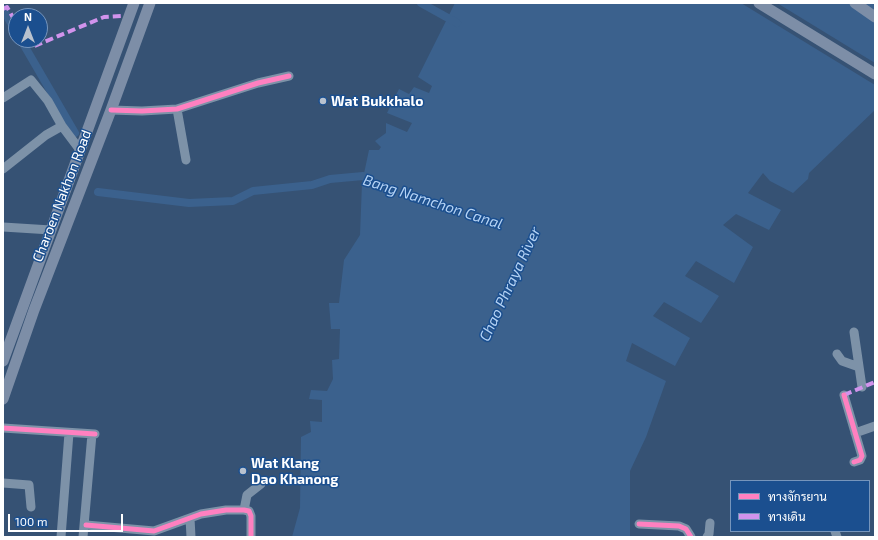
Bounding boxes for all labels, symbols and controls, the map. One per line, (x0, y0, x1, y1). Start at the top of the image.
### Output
north arrow (8, 8, 48, 48)
text: N (24, 10, 32, 23)
place label: Wat Bukkhalo (331, 93, 423, 109)
marker: Wat Bukkhalo (318, 96, 328, 106)
street label: Charoen Nakhon Road (29, 128, 95, 264)
water label: Bang Namchon Canal (361, 171, 505, 233)
water label: Chao Phraya River (476, 224, 544, 344)
place label: Wat Klang Dao Khanong (251, 455, 338, 488)
marker: Wat Klang Dao Khanong (238, 466, 248, 476)
legend (730, 480, 870, 532)
text: ทางจักรยาน (768, 489, 827, 503)
scale bar (10, 506, 125, 532)
text: ทางเดิน (768, 509, 806, 523)
text: 100 m (15, 514, 47, 528)

